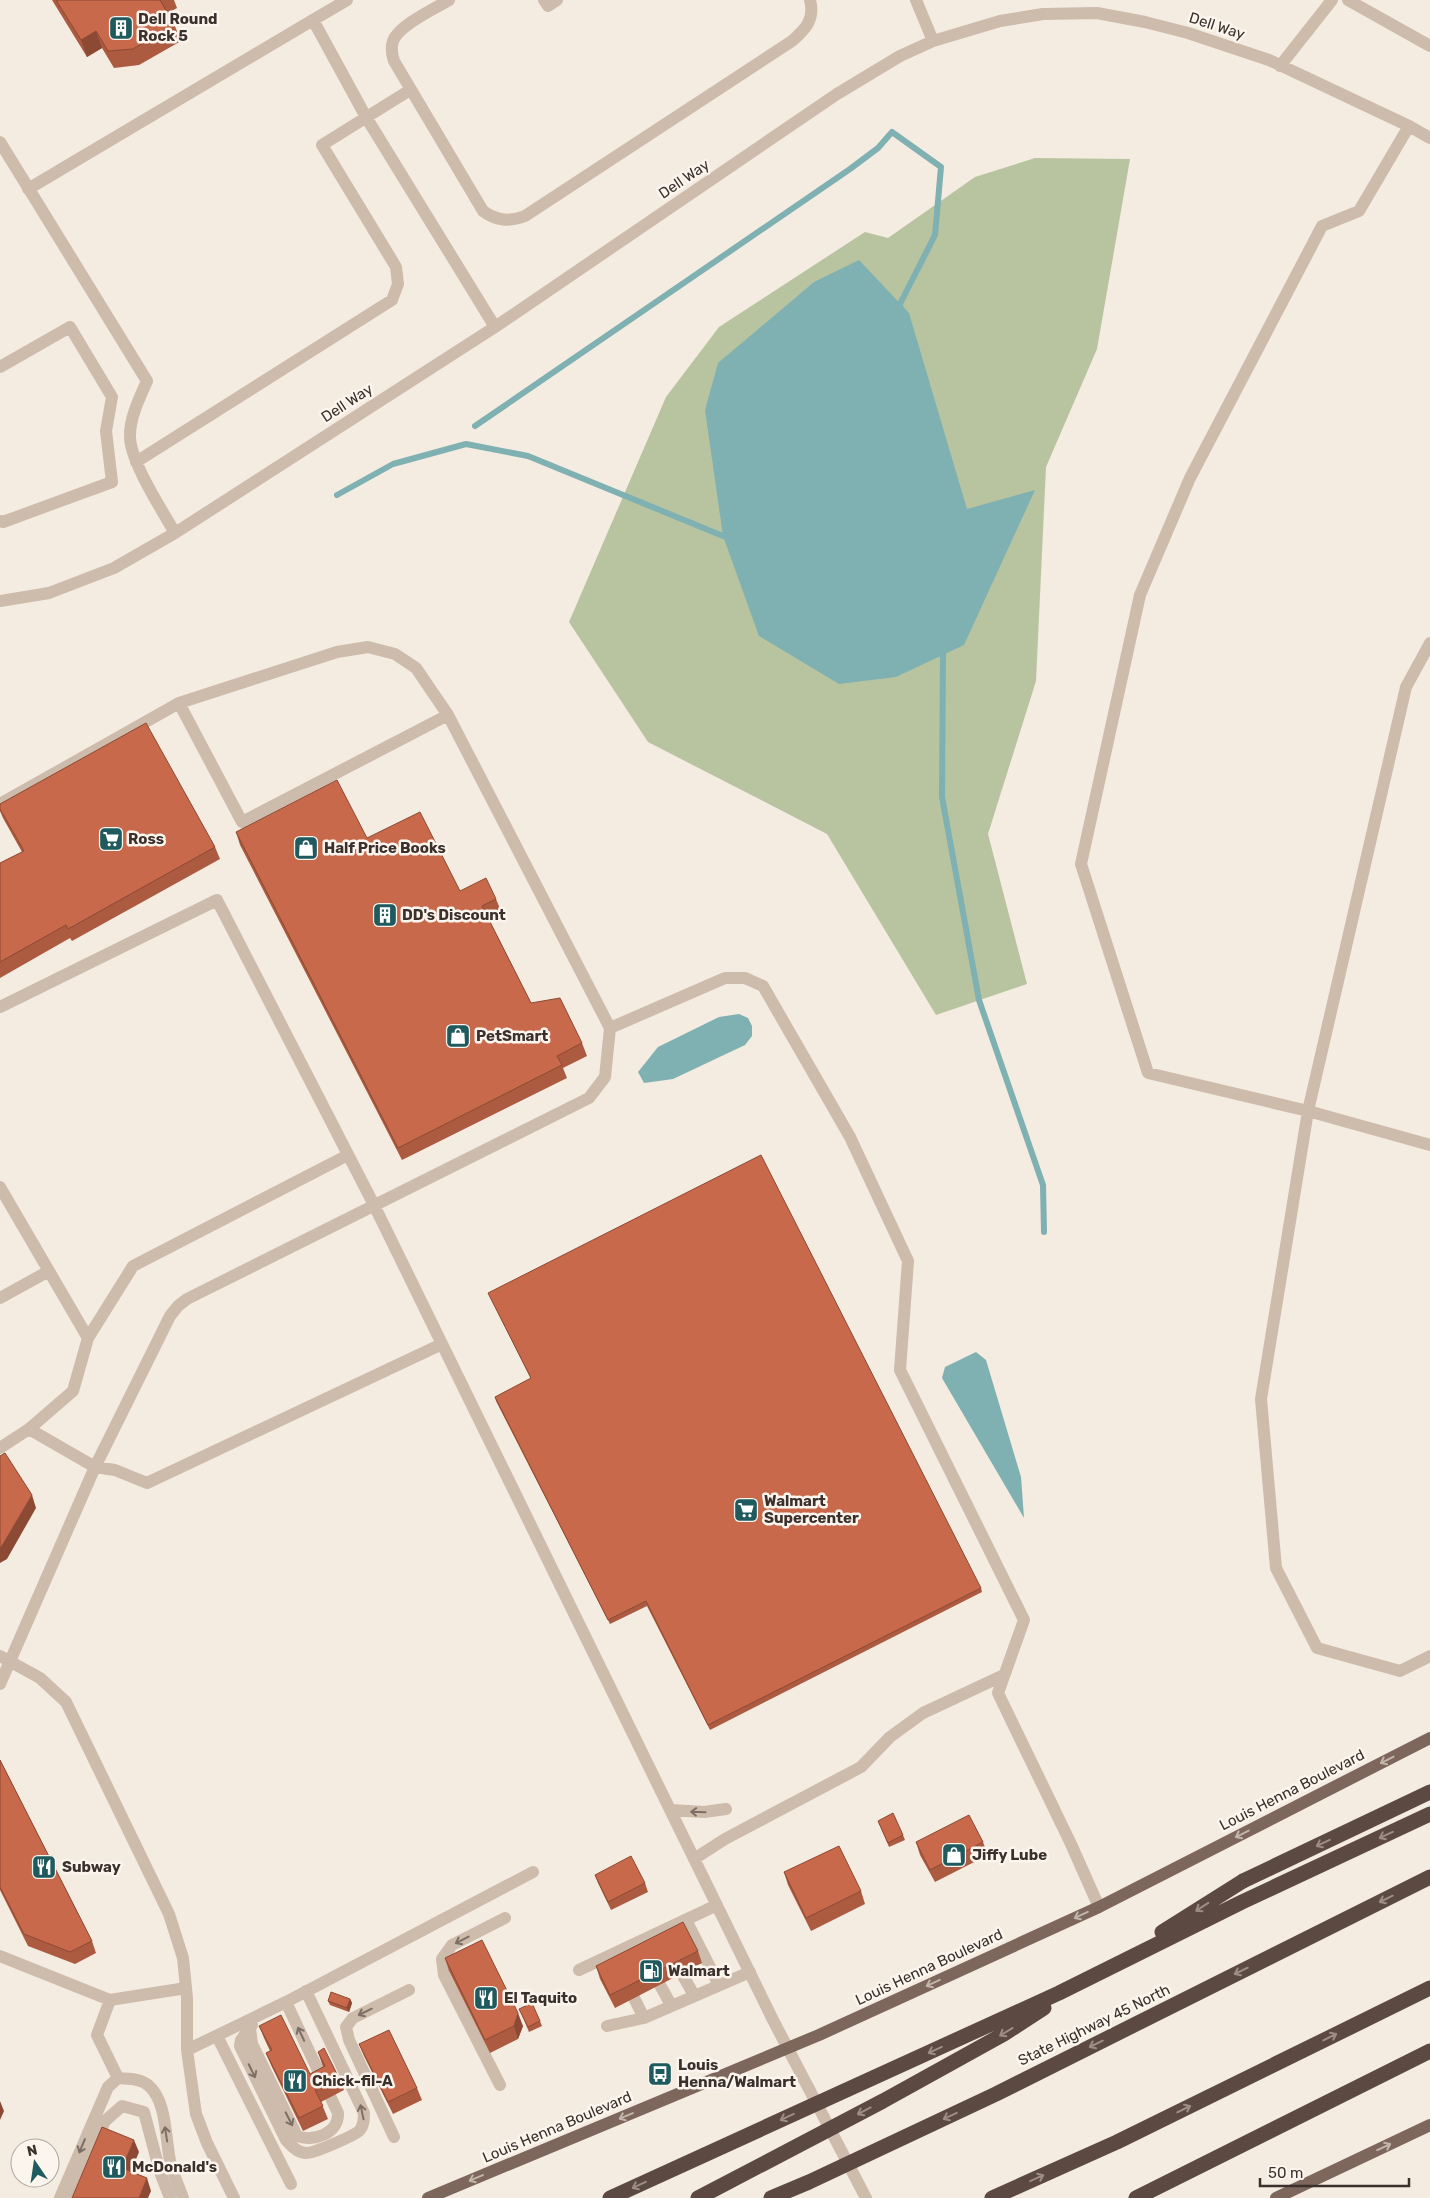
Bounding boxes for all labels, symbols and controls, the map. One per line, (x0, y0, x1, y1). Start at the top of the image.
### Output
street label: Dell Way (1187, 9, 1247, 43)
place label: Dell Round Rock 5 (138, 10, 218, 45)
building icon: Dell Round Rock 5 (108, 15, 134, 41)
street label: Dell Way (655, 155, 713, 203)
street label: Dell Way (318, 380, 376, 426)
supermarket icon: Ross (98, 826, 124, 852)
place label: Ross (128, 830, 164, 848)
shop icon: Half Price Books (293, 835, 319, 861)
place label: Half Price Books (324, 839, 446, 857)
building icon: DD's Discount (372, 902, 398, 928)
place label: DD's Discount (402, 906, 506, 924)
shop icon: PetSmart (445, 1023, 471, 1049)
place label: PetSmart (476, 1027, 548, 1045)
place label: Walmart Supercenter (764, 1492, 859, 1527)
supermarket icon: Walmart Supercenter (733, 1497, 759, 1523)
street label: Louis Henna Boulevard (1216, 1746, 1368, 1834)
one-way arrow (1379, 1755, 1394, 1765)
one-way arrow (690, 1807, 706, 1816)
one-way arrow (1235, 1830, 1250, 1839)
one-way arrow (1379, 1830, 1394, 1840)
one-way arrow (1316, 1838, 1331, 1848)
shop icon: Jiffy Lube (941, 1842, 967, 1868)
place label: Jiffy Lube (972, 1846, 1047, 1864)
restaurant icon: Subway (31, 1854, 57, 1880)
place label: Subway (62, 1858, 121, 1876)
one-way arrow (1379, 1894, 1394, 1904)
one-way arrow (1195, 1902, 1209, 1912)
one-way arrow (1074, 1911, 1089, 1920)
street label: Louis Henna Boulevard (853, 1925, 1005, 2009)
one-way arrow (455, 1935, 470, 1945)
fuel station icon: Walmart (638, 1958, 664, 1984)
place label: Walmart (668, 1962, 730, 1980)
one-way arrow (1234, 1967, 1249, 1977)
one-way arrow (926, 1978, 941, 1988)
street label: State Highway 45 North (1015, 1980, 1173, 2070)
restaurant icon: El Taquito (473, 1985, 499, 2011)
place label: El Taquito (504, 1989, 577, 2007)
one-way arrow (358, 2007, 373, 2017)
one-way arrow (295, 2027, 305, 2042)
one-way arrow (999, 2027, 1013, 2038)
one-way arrow (1322, 2032, 1337, 2041)
one-way arrow (1088, 2039, 1103, 2049)
one-way arrow (928, 2045, 943, 2055)
place label: Louis Henna/Walmart (678, 2056, 796, 2091)
bus stop icon: Louis Henna/Walmart (647, 2061, 673, 2087)
one-way arrow (248, 2063, 257, 2078)
restaurant icon: Chick-fil-A (282, 2068, 308, 2094)
place label: Chick-fil-A (312, 2072, 393, 2090)
street label: Louis Henna Boulevard (480, 2087, 634, 2167)
one-way arrow (357, 2104, 366, 2120)
one-way arrow (1176, 2104, 1191, 2113)
one-way arrow (857, 2107, 872, 2116)
one-way arrow (619, 2111, 634, 2121)
one-way arrow (943, 2111, 958, 2121)
one-way arrow (284, 2112, 294, 2127)
one-way arrow (780, 2113, 795, 2123)
one-way arrow (161, 2127, 171, 2143)
north arrow (10, 2138, 60, 2188)
one-way arrow (77, 2138, 87, 2153)
text: N (25, 2141, 39, 2160)
one-way arrow (1376, 2142, 1391, 2151)
restaurant icon: McDonald's (101, 2154, 127, 2180)
scale bar (1260, 2156, 1409, 2188)
place label: McDonald's (132, 2158, 217, 2176)
text: 50 m (1268, 2164, 1303, 2182)
one-way arrow (1029, 2173, 1044, 2182)
one-way arrow (469, 2174, 484, 2184)
one-way arrow (632, 2180, 647, 2190)

